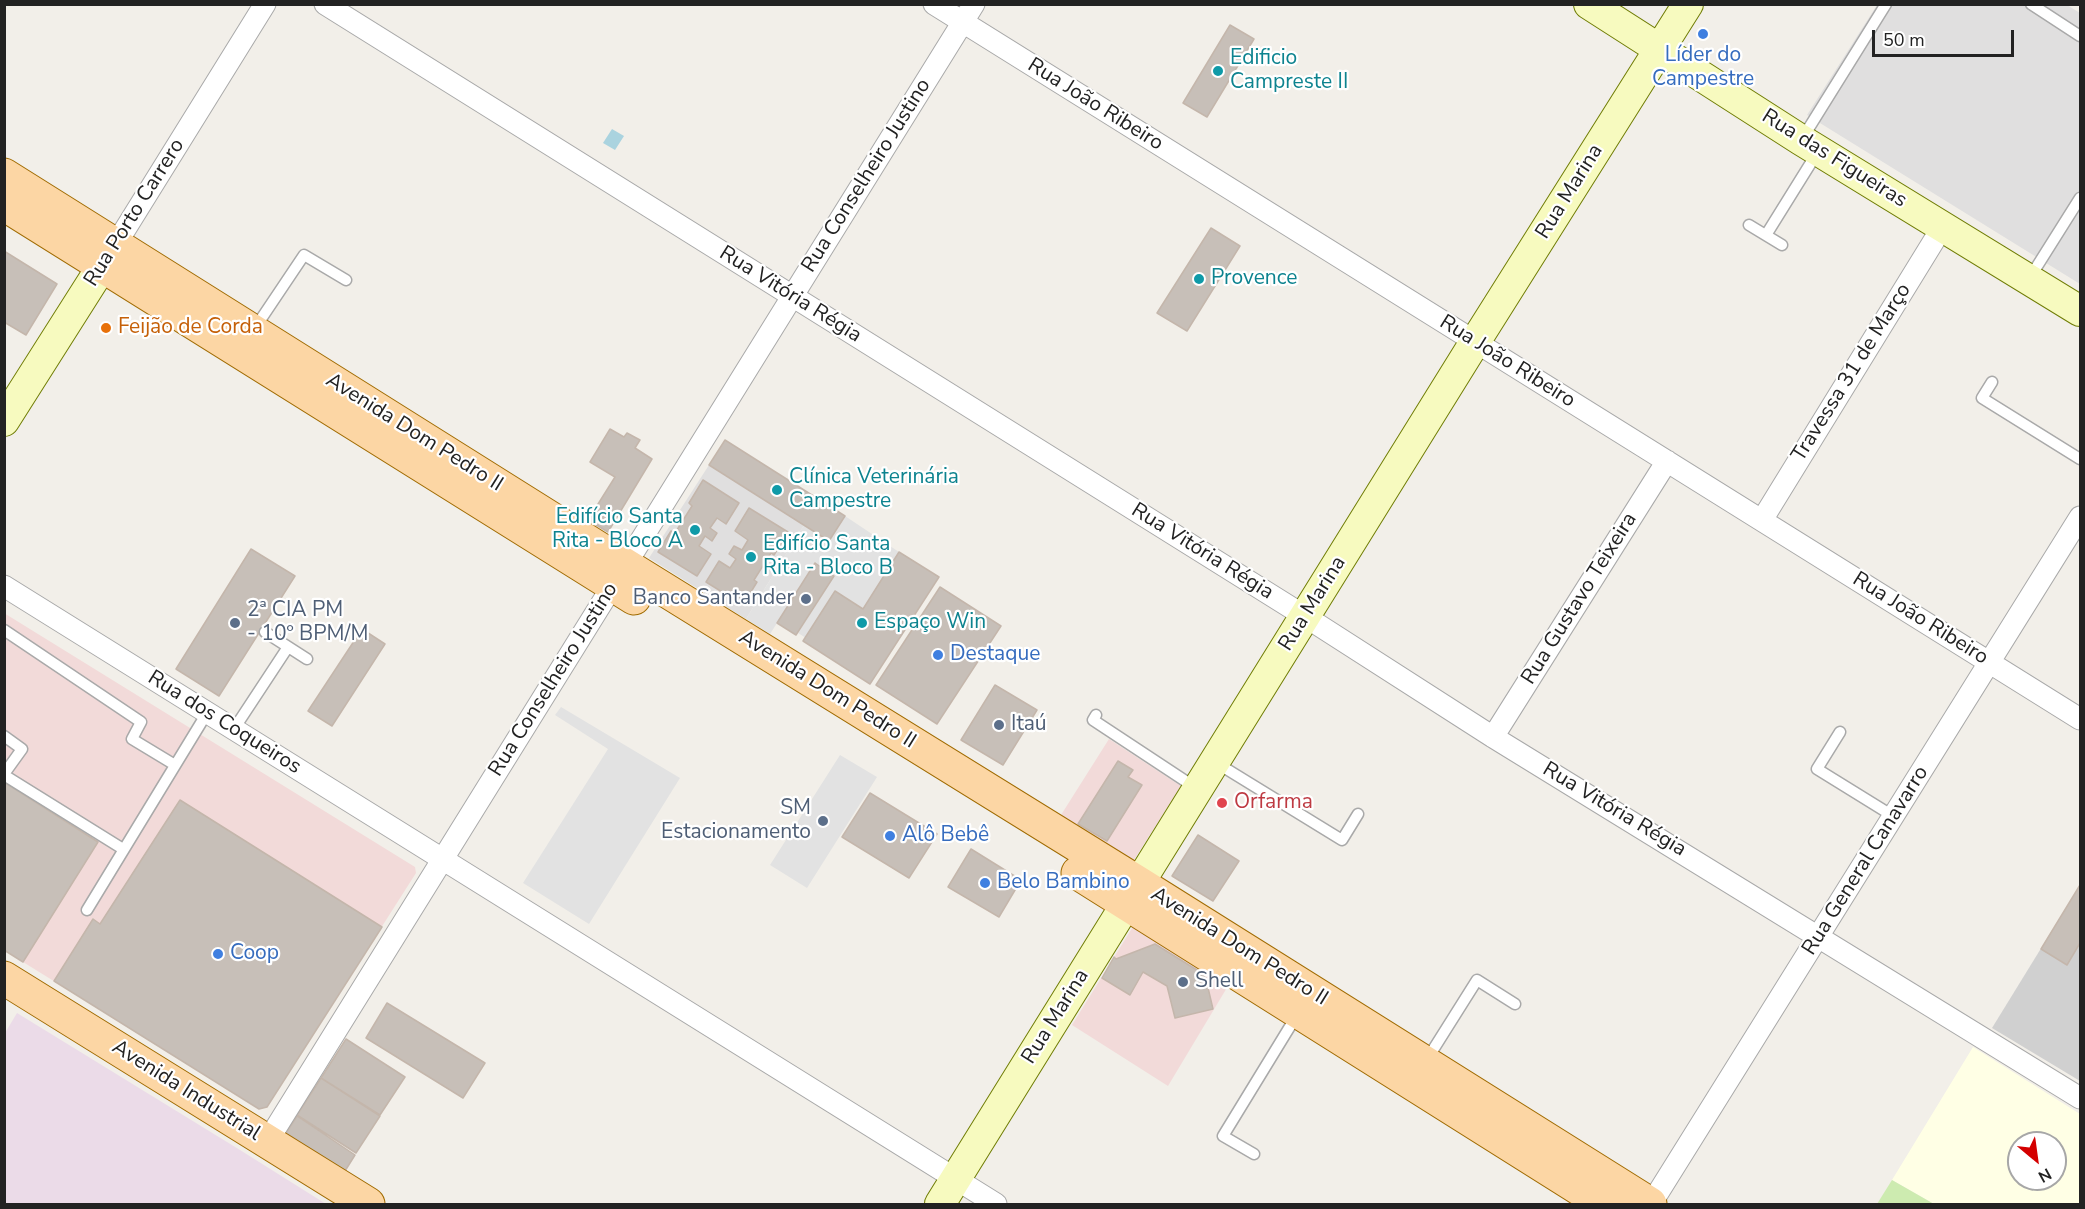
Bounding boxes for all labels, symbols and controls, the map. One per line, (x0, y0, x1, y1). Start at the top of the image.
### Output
scale bar (1875, 18, 2018, 56)
marker: Líder do Campestre (1696, 27, 1710, 41)
text: 50 m (1883, 28, 1925, 52)
place label: Líder do Campestre (1652, 43, 1754, 93)
place label: Edificio Campreste II (1230, 46, 1348, 96)
street label: Rua João Ribeiro (1022, 53, 1168, 157)
marker: Edificio Campreste II (1211, 64, 1225, 78)
street label: Rua Conselheiro Justino (797, 74, 937, 278)
street label: Rua das Figueiras (1757, 104, 1911, 214)
street label: Rua Porto Carrero (79, 135, 191, 291)
street label: Rua Marina (1531, 140, 1609, 244)
street label: Rua Vitória Régia (714, 241, 866, 349)
place label: Provence (1211, 266, 1297, 292)
marker: Provence (1192, 272, 1206, 286)
street label: Travessa 31 de Março (1787, 279, 1917, 467)
street label: Rua João Ribeiro (1434, 310, 1580, 414)
place label: Feijão de Corda (118, 315, 263, 341)
marker: Feijão de Corda (99, 321, 113, 335)
street label: Avenida Dom Pedro II (321, 368, 507, 498)
place label: Clínica Veterinária Campestre (789, 465, 959, 515)
marker: Clínica Veterinária Campestre (770, 483, 784, 497)
street label: Rua Vitória Régia (1126, 498, 1278, 606)
place label: Edifício Santa Rita - Bloco A (552, 505, 683, 555)
street label: Rua Gustavo Teixeira (1517, 508, 1643, 690)
marker: Edifício Santa Rita - Bloco A (688, 523, 702, 537)
place label: Edifício Santa Rita - Bloco B (763, 532, 893, 582)
marker: Edifício Santa Rita - Bloco B (744, 550, 758, 564)
street label: Rua Marina (1274, 552, 1352, 656)
street label: Rua João Ribeiro (1847, 567, 1993, 671)
street label: Rua Conselheiro Justino (484, 578, 624, 782)
place label: Banco Santander (633, 586, 794, 612)
marker: Banco Santander (799, 592, 813, 606)
place label: 2ª CIA PM - 10º BPM/M (247, 598, 368, 648)
place label: Espaço Win (874, 610, 986, 636)
marker: 2ª CIA PM - 10º BPM/M (228, 616, 242, 630)
marker: Espaço Win (855, 616, 869, 630)
street label: Avenida Dom Pedro II (734, 625, 920, 755)
place label: Destaque (950, 642, 1040, 668)
marker: Destaque (931, 648, 945, 662)
street label: Rua dos Coqueiros (143, 666, 305, 780)
place label: Itaú (1011, 712, 1047, 738)
marker: Itaú (992, 718, 1006, 732)
street label: Rua Vitória Régia (1538, 757, 1690, 863)
street label: Rua General Canavarro (1797, 762, 1935, 960)
place label: Orfarma (1234, 790, 1313, 816)
place label: SM Estacionamento (661, 796, 811, 846)
marker: Orfarma (1215, 796, 1229, 810)
marker: SM Estacionamento (816, 814, 830, 828)
place label: Alô Bebê (902, 823, 989, 849)
marker: Alô Bebê (883, 829, 897, 843)
place label: Belo Bambino (997, 870, 1130, 896)
marker: Belo Bambino (978, 876, 992, 890)
street label: Avenida Dom Pedro II (1146, 882, 1332, 1012)
place label: Coop (230, 941, 279, 967)
marker: Coop (211, 947, 225, 961)
street label: Rua Marina (1017, 965, 1095, 1069)
place label: Shell (1195, 969, 1243, 995)
marker: Shell (1176, 975, 1190, 989)
street label: Avenida Industrial (107, 1035, 265, 1147)
north arrow (2007, 1131, 2067, 1191)
text: N (2034, 1162, 2055, 1188)

